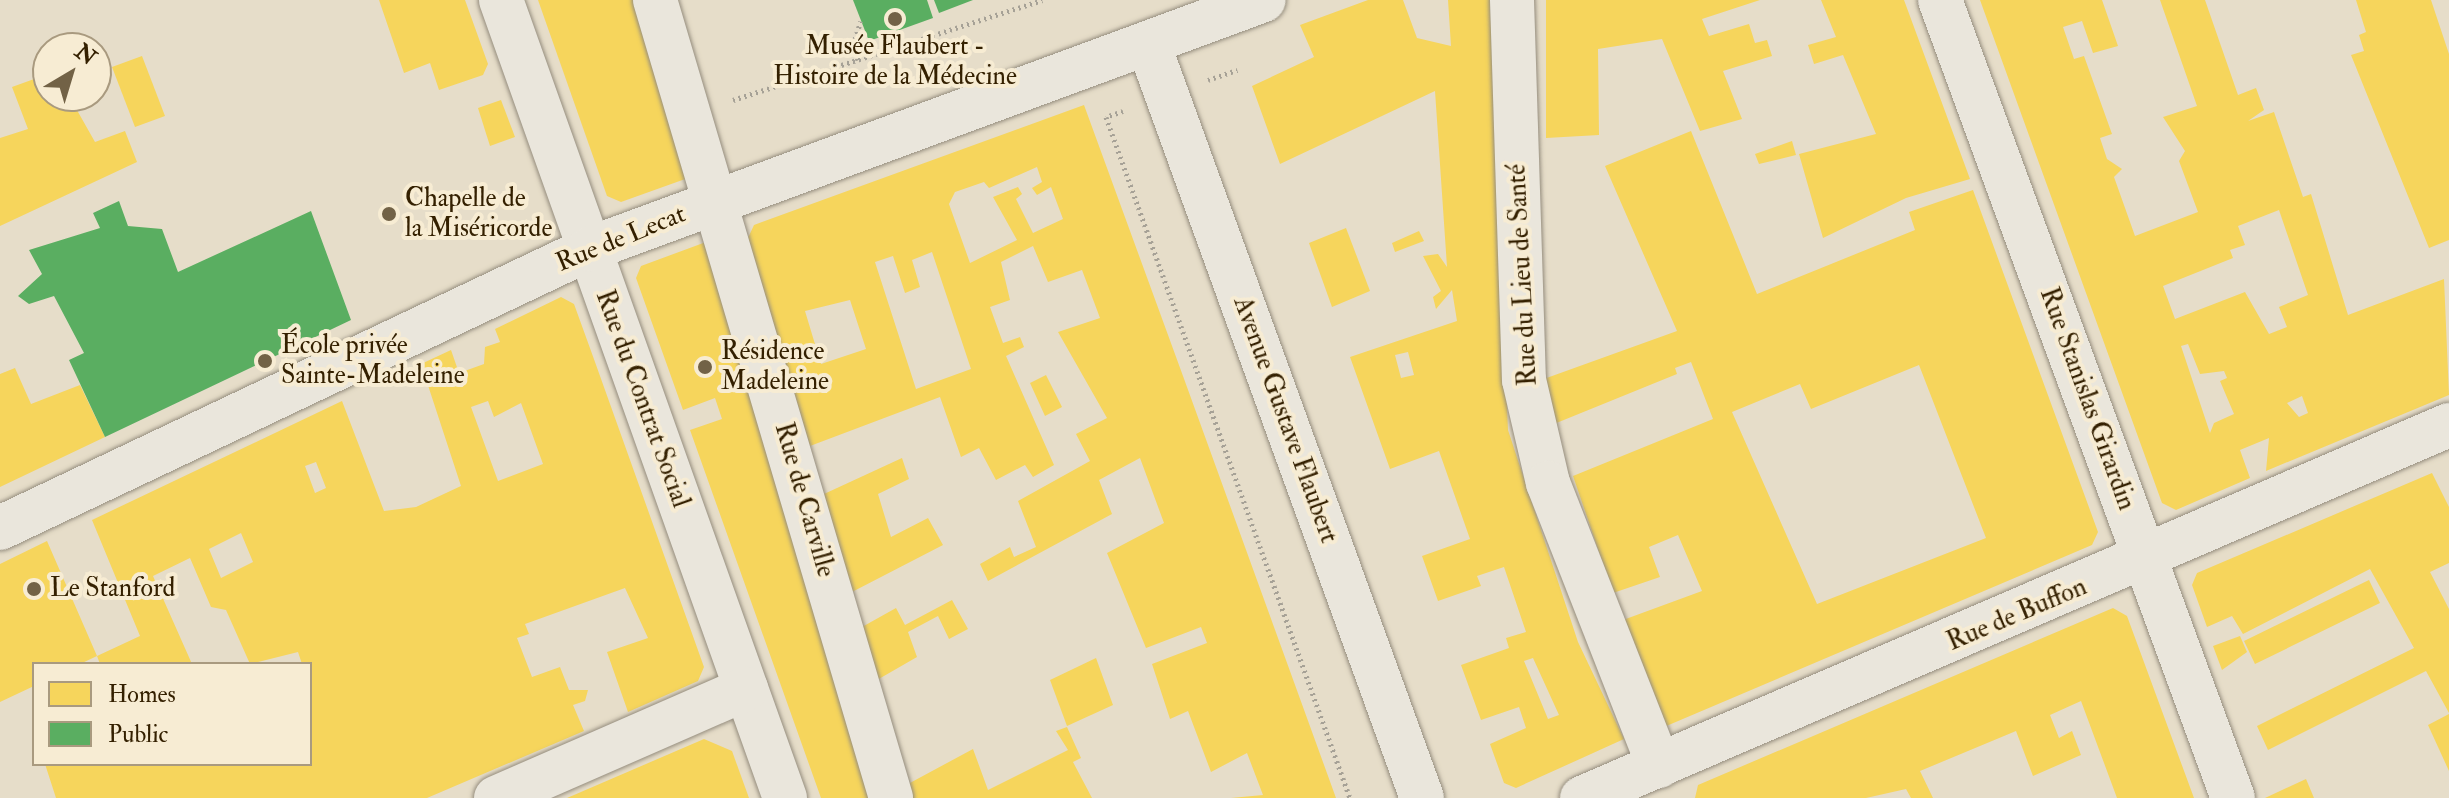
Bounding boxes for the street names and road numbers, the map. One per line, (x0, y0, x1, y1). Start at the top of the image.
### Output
street label: Rue du Lieu de Santé (1502, 163, 1544, 387)
street label: Rue de Lecat (552, 199, 690, 279)
street label: Rue Stanislas Girardin (2032, 284, 2142, 514)
street label: Rue du Contrat Social (588, 286, 696, 512)
street label: Avenue Gustave Flaubert (1226, 293, 1344, 547)
street label: Rue de Carville (767, 419, 841, 581)
street label: Rue de Buffon (1943, 572, 2091, 658)

